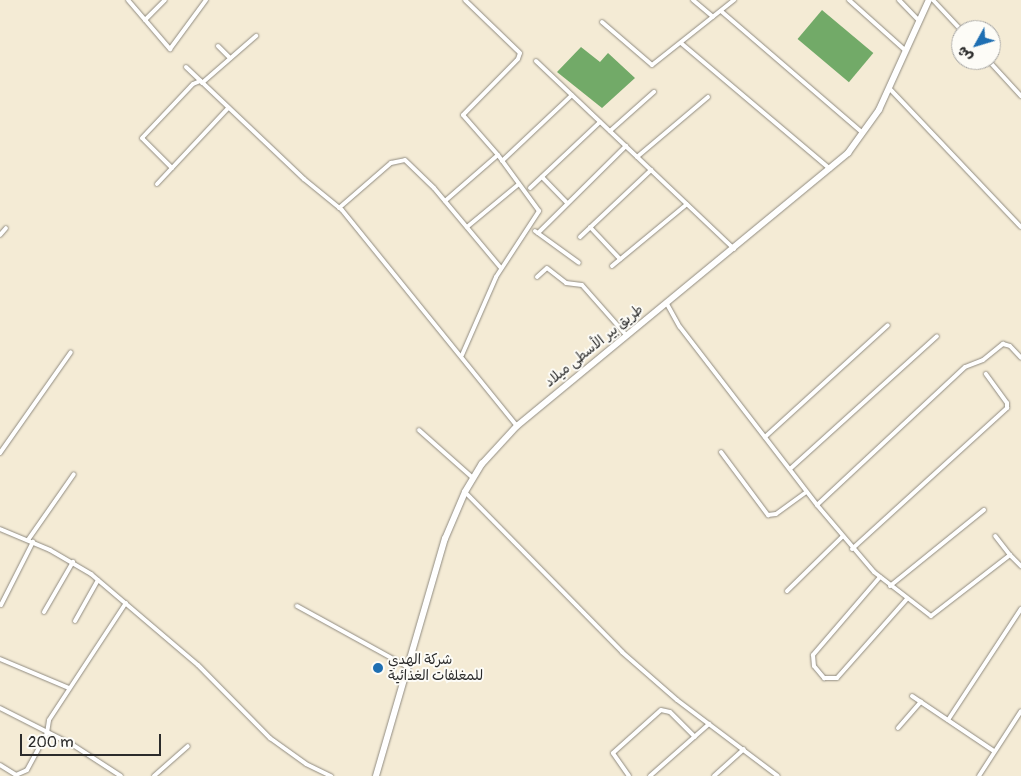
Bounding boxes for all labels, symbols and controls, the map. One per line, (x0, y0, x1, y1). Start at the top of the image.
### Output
north arrow (951, 20, 1001, 70)
text: ش (953, 43, 976, 65)
street label: طريق بير الأسطى ميلاد (541, 301, 647, 391)
place label: شركة الهدي للمغلفات الغذائية (388, 652, 483, 684)
marker: شركة الهدي للمغلفات الغذائية (372, 662, 384, 674)
scale bar (22, 724, 164, 756)
text: 200 m (28, 733, 73, 752)

